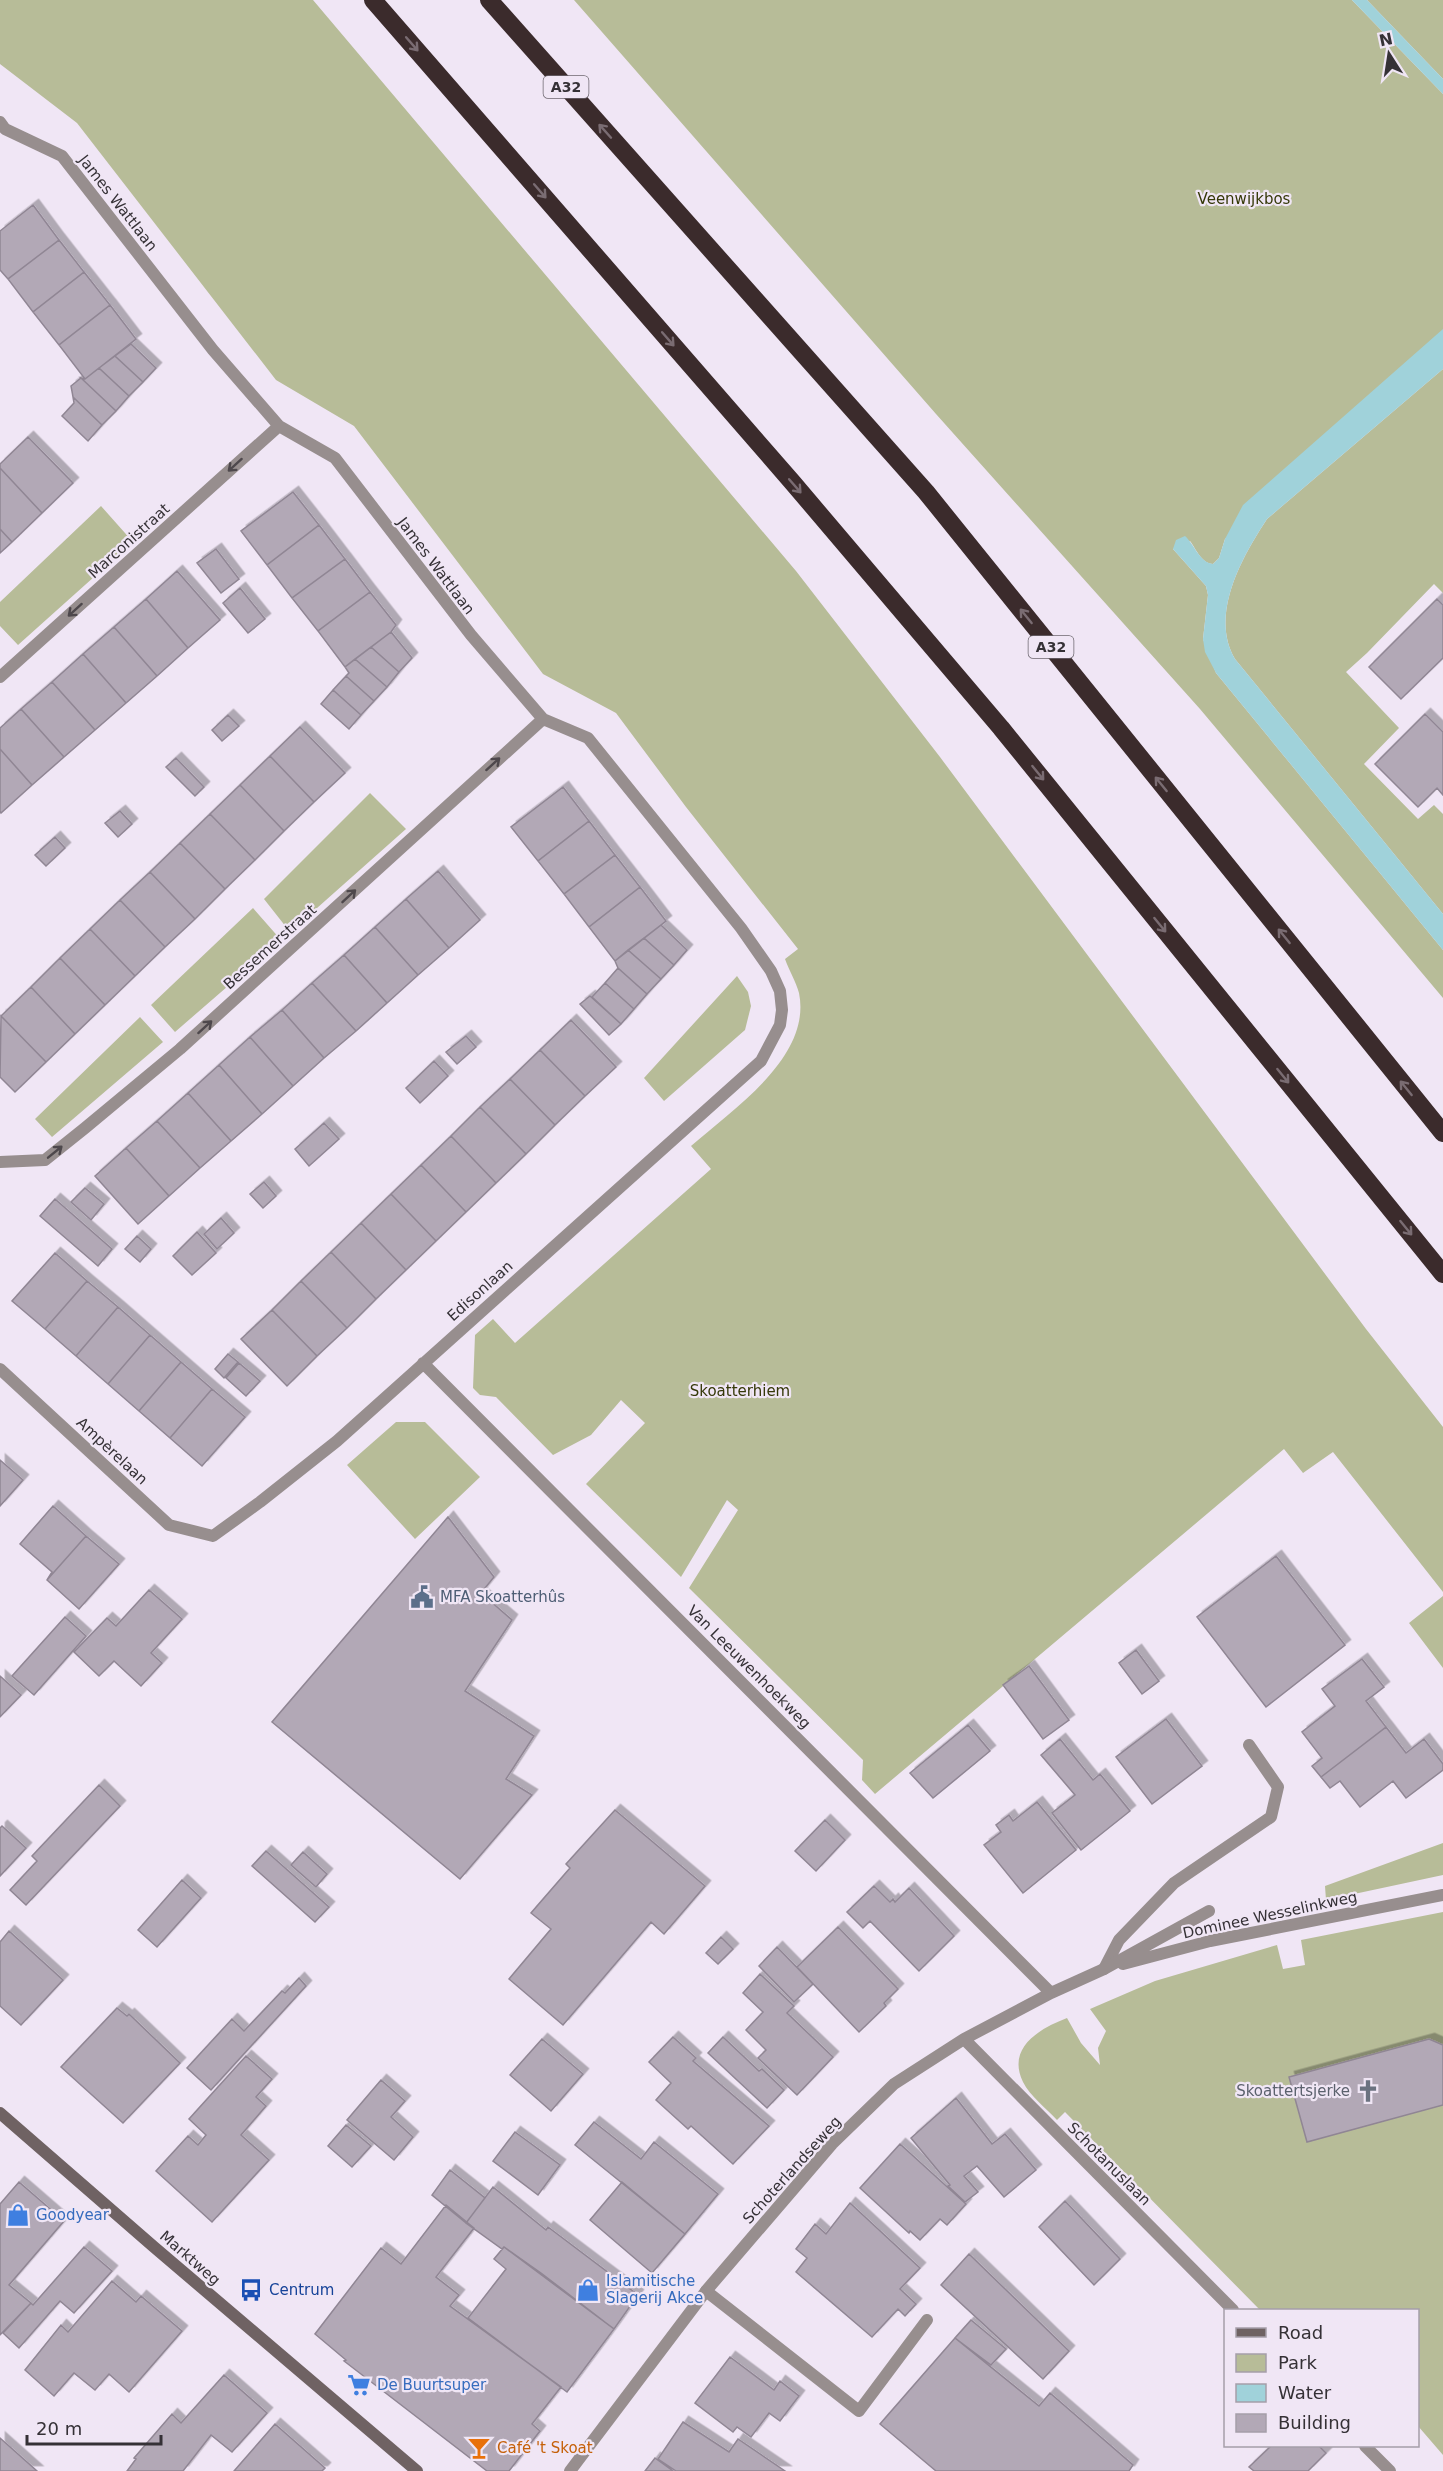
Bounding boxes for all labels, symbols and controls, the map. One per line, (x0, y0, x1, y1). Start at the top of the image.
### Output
north arrow (1359, 24, 1419, 84)
text: N (1377, 29, 1395, 51)
one-way arrow (405, 36, 419, 51)
road number: A32 (544, 76, 588, 98)
one-way arrow (598, 124, 612, 139)
street label: James Wattlaan (74, 151, 161, 255)
one-way arrow (533, 183, 547, 198)
park label: Veenwijkbos (1198, 190, 1291, 208)
one-way arrow (660, 330, 674, 346)
one-way arrow (228, 458, 243, 472)
one-way arrow (789, 478, 802, 494)
street label: Marconistraat (85, 500, 173, 582)
street label: James Wattlaan (393, 513, 478, 618)
one-way arrow (68, 603, 83, 617)
one-way arrow (1019, 608, 1032, 624)
road number: A32 (1028, 636, 1074, 658)
one-way arrow (486, 757, 501, 771)
one-way arrow (1031, 765, 1044, 781)
one-way arrow (1155, 776, 1168, 792)
one-way arrow (342, 889, 357, 903)
street label: Bessemerstraat (220, 901, 320, 993)
one-way arrow (1154, 916, 1167, 932)
one-way arrow (1277, 928, 1290, 944)
one-way arrow (197, 1020, 212, 1034)
one-way arrow (1276, 1068, 1290, 1083)
one-way arrow (1400, 1080, 1413, 1096)
one-way arrow (47, 1145, 63, 1158)
one-way arrow (1399, 1219, 1412, 1235)
street label: Edisonlaan (444, 1257, 516, 1325)
park label: Skoatterhiem (690, 1382, 790, 1400)
street label: Ampèrelaan (73, 1413, 151, 1489)
public building icon: MFA Skoatterhûs (409, 1584, 435, 1610)
place label: MFA Skoatterhûs (440, 1588, 565, 1606)
street label: Van Leeuwenhoekweg (684, 1602, 814, 1732)
street label: Dominee Wesselinkweg (1181, 1888, 1359, 1942)
church icon: Skoattertsjerke (1355, 2078, 1381, 2104)
place label: Skoattertsjerke (1236, 2082, 1350, 2100)
street label: Schoterlandseweg (739, 2113, 845, 2227)
street label: Schotanuslaan (1064, 2119, 1154, 2209)
shop icon: Goodyear (5, 2202, 31, 2228)
place label: Goodyear (36, 2206, 110, 2224)
street label: Marktweg (156, 2227, 224, 2289)
place label: Islamitische Slagerij Akce (606, 2272, 703, 2307)
bus stop icon: Centrum (238, 2277, 264, 2303)
shop icon: Islamitische Slagerij Akce (575, 2277, 601, 2303)
place label: Centrum (269, 2281, 334, 2299)
legend (1224, 2309, 1419, 2447)
text: Road (1278, 2322, 1323, 2343)
text: Park (1278, 2352, 1317, 2373)
supermarket icon: De Buurtsuper (346, 2372, 372, 2398)
place label: De Buurtsuper (377, 2376, 487, 2394)
text: Water (1278, 2382, 1332, 2403)
scale bar (27, 2408, 160, 2446)
text: Building (1278, 2412, 1351, 2433)
text: 20 m (36, 2418, 82, 2439)
bar icon: Café 't Skoat (466, 2435, 492, 2461)
place label: Café 't Skoat (497, 2439, 593, 2457)

